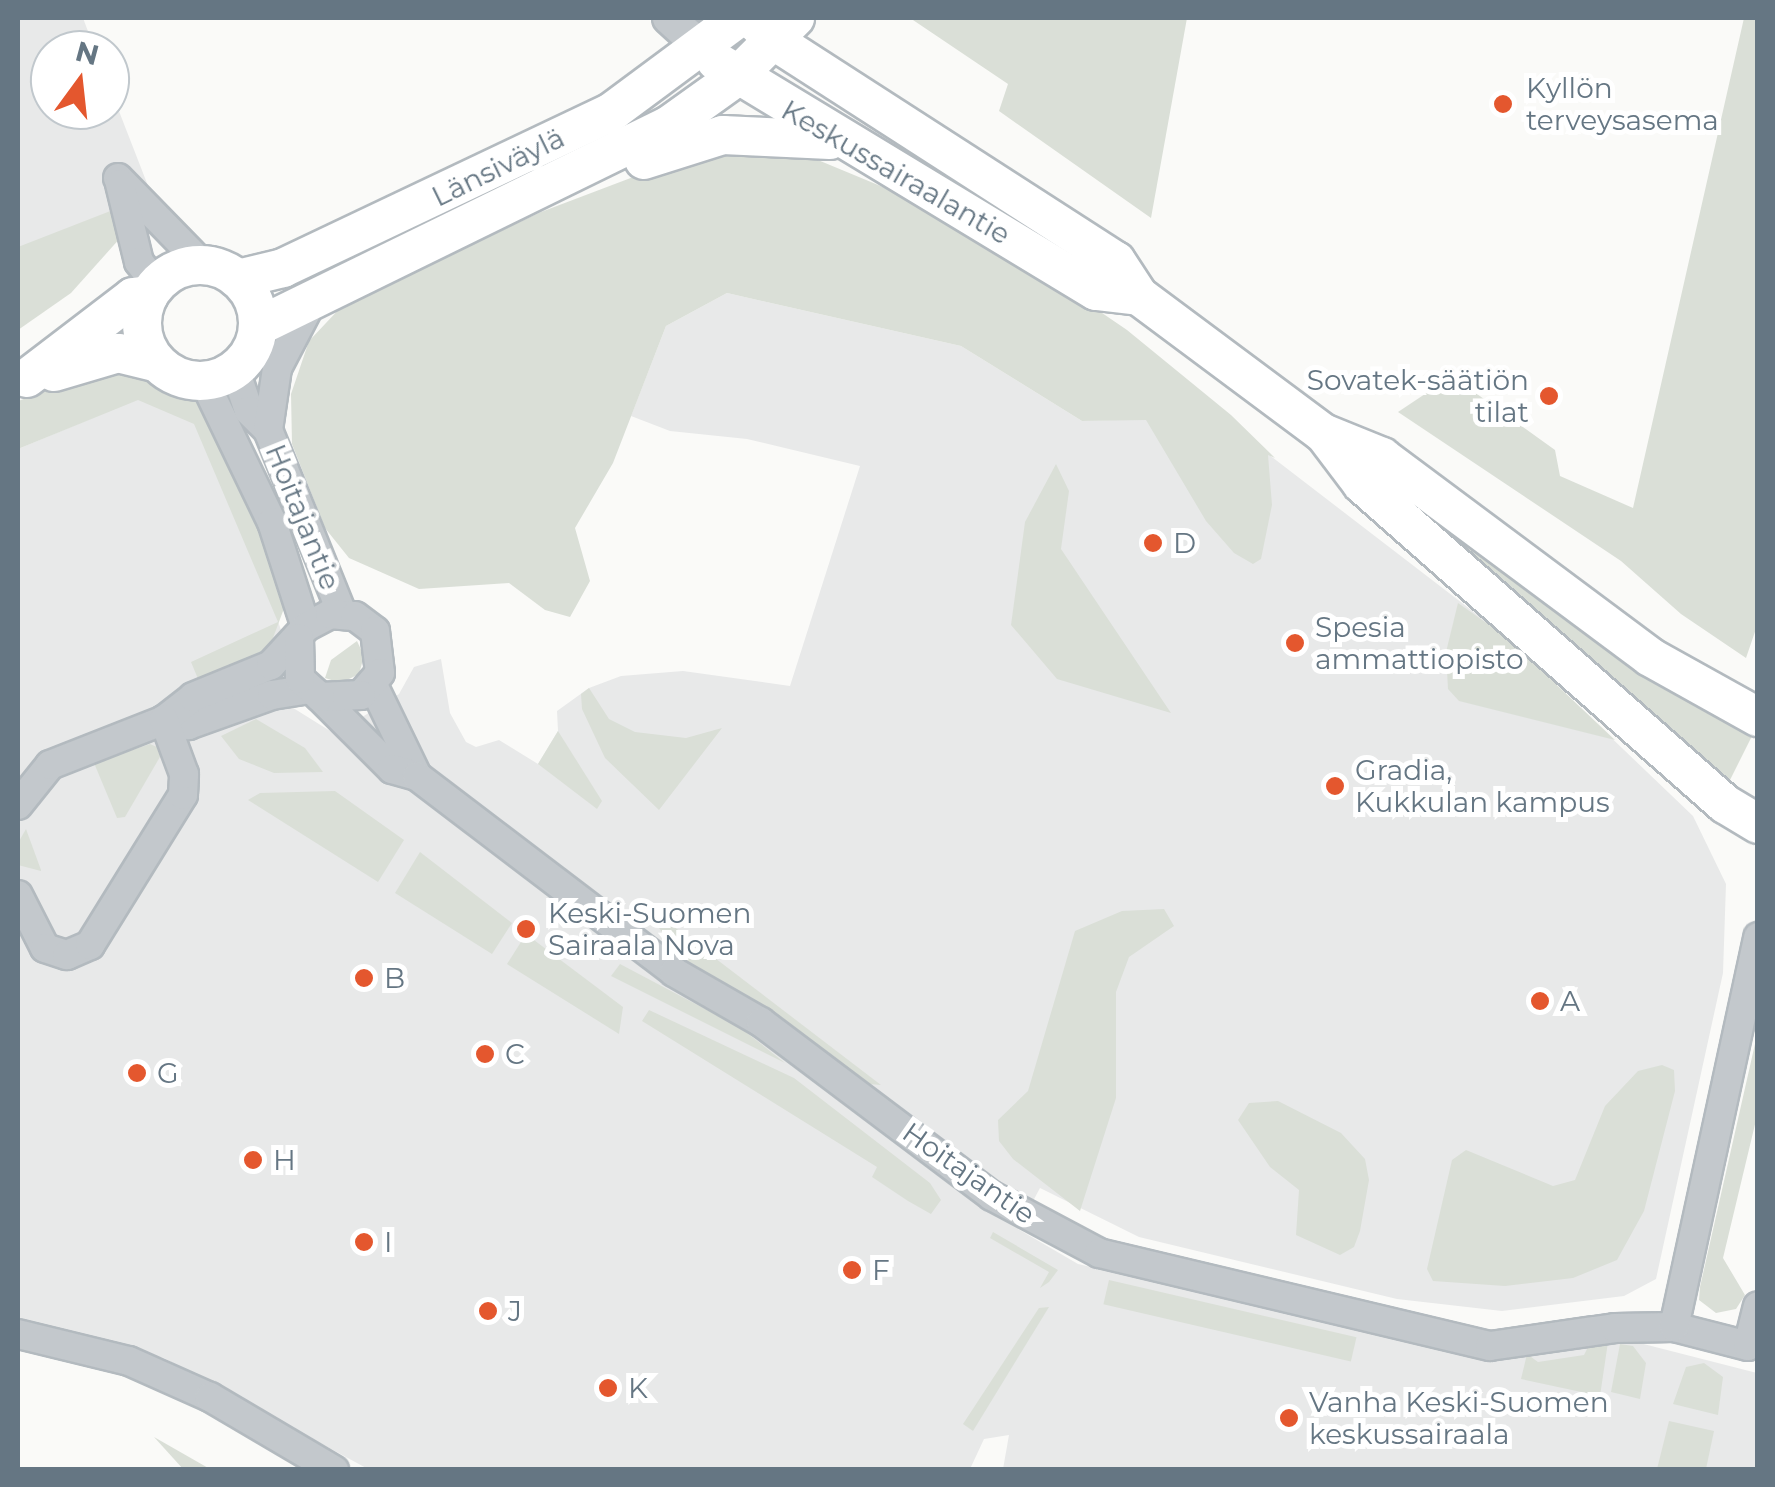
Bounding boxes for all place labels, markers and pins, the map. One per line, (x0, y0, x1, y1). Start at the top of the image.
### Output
place label: Kyllön terveysasema (1526, 71, 1719, 137)
marker: Kyllön terveysasema (1490, 91, 1516, 117)
place label: Sovatek-säätiön tilat (1307, 363, 1529, 429)
marker: Sovatek-säätiön tilat (1538, 385, 1560, 407)
place label: D (1173, 526, 1196, 560)
marker: D (1142, 532, 1164, 554)
place label: Spesia ammattiopisto (1315, 610, 1523, 676)
marker: Spesia ammattiopisto (1284, 632, 1306, 654)
place label: Gradia, Kukkulan kampus (1355, 753, 1610, 819)
marker: Gradia, Kukkulan kampus (1324, 775, 1346, 797)
place label: Keski-Suomen Sairaala Nova (548, 896, 751, 962)
marker: Keski-Suomen Sairaala Nova (513, 916, 539, 942)
place label: B (384, 961, 405, 995)
marker: B (353, 967, 375, 989)
place label: A (1560, 984, 1580, 1018)
marker: A (1529, 990, 1551, 1012)
place label: C (505, 1037, 525, 1071)
marker: C (474, 1043, 496, 1065)
place label: G (157, 1056, 179, 1090)
marker: G (126, 1062, 148, 1084)
place label: H (273, 1143, 296, 1177)
marker: H (242, 1149, 264, 1171)
place label: I (384, 1225, 392, 1259)
marker: I (353, 1231, 375, 1253)
place label: F (872, 1253, 890, 1287)
marker: F (841, 1259, 863, 1281)
place label: J (508, 1294, 522, 1328)
marker: J (477, 1300, 499, 1322)
place label: K (628, 1371, 648, 1405)
marker: K (597, 1377, 619, 1399)
place label: Vanha Keski-Suomen keskussairaala (1309, 1385, 1609, 1451)
marker: Vanha Keski-Suomen keskussairaala (1278, 1407, 1300, 1429)

